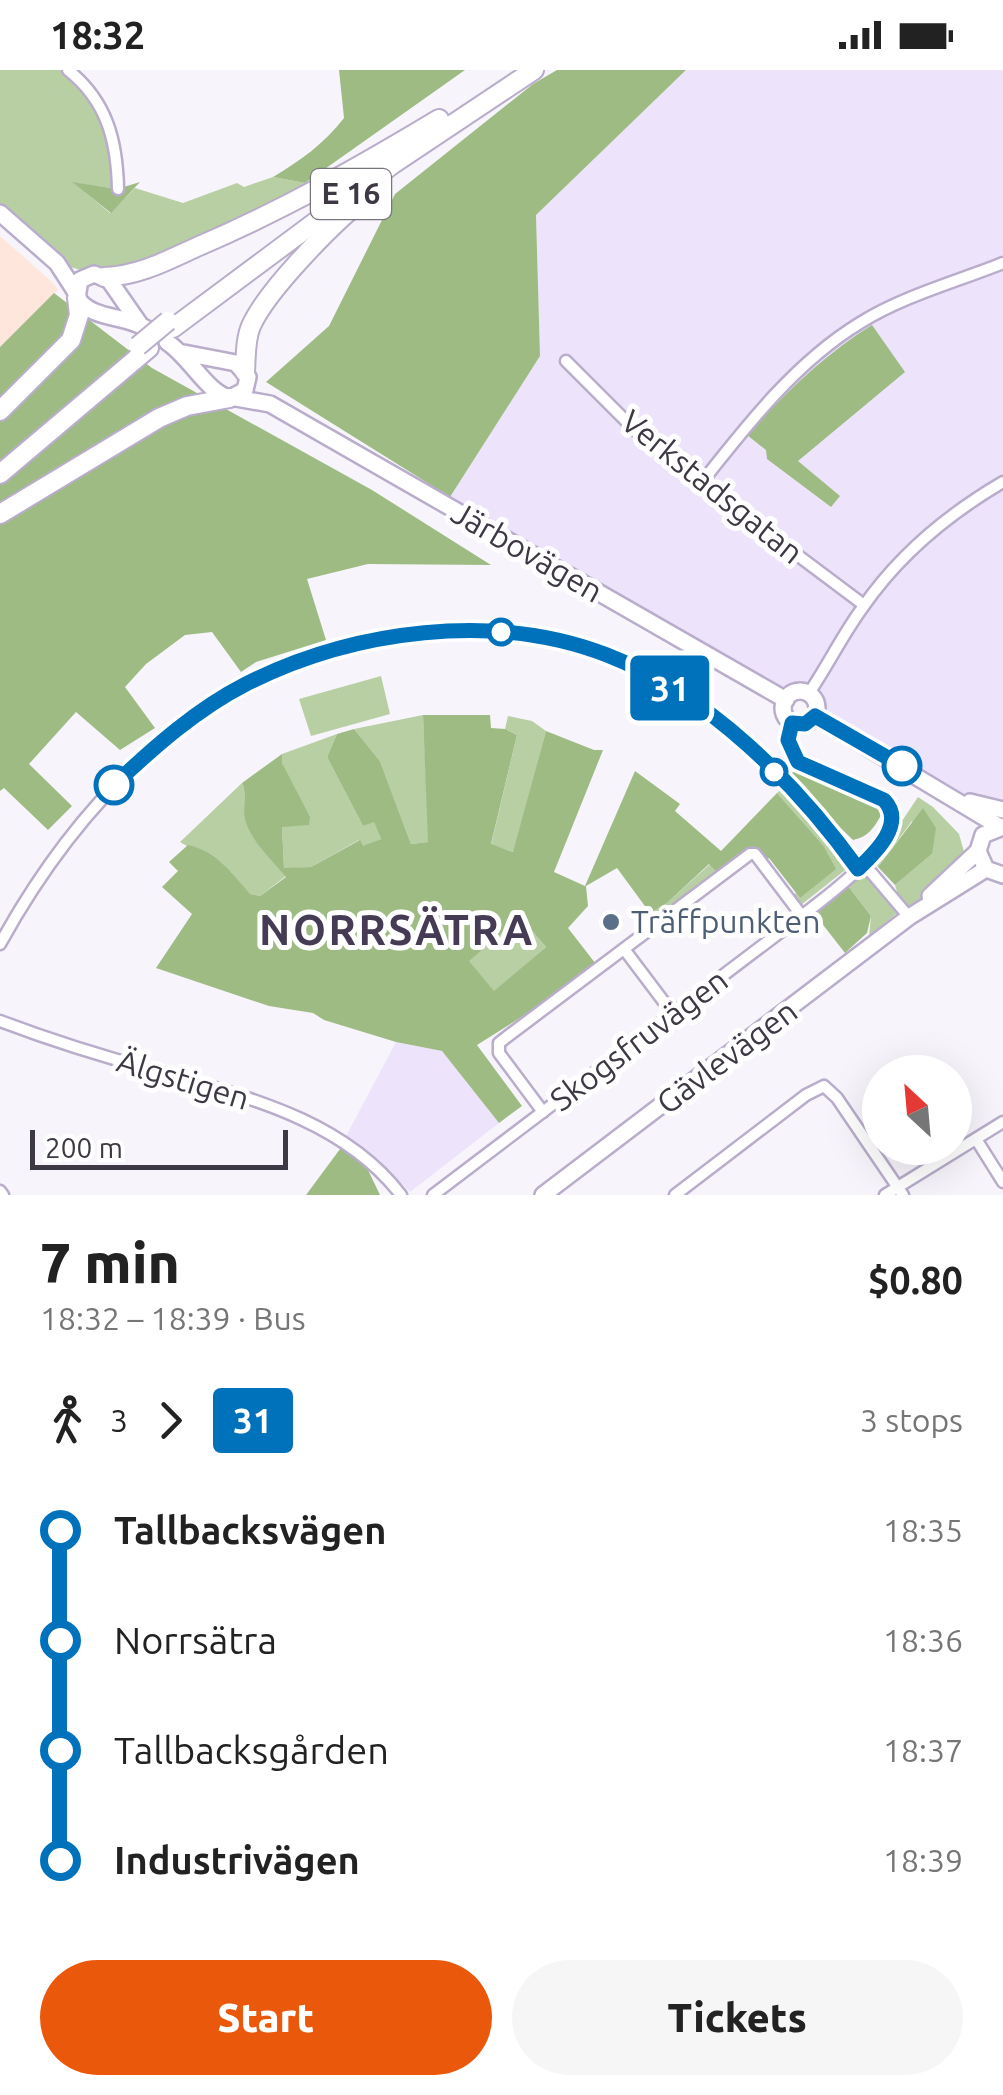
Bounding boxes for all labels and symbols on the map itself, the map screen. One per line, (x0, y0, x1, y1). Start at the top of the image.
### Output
road number: E 16 (311, 169, 391, 219)
street label: Verkstadsgatan (615, 402, 810, 570)
street label: Järbovägen (446, 494, 609, 609)
unlabelled marker (488, 619, 514, 645)
line badge: 31 (625, 656, 715, 720)
unlabelled marker (883, 747, 921, 785)
unlabelled marker (761, 759, 787, 785)
unlabelled marker (95, 766, 133, 804)
place label: Träffpunkten (631, 903, 820, 939)
district label: NORRSÄTRA (259, 906, 535, 953)
marker: Träffpunkten (600, 911, 622, 933)
street label: Skogsfruvägen (543, 961, 734, 1117)
street label: Gävlevägen (649, 992, 803, 1120)
street label: Älgstigen (113, 1042, 254, 1116)
north arrow (862, 1055, 972, 1165)
scale bar (30, 1125, 288, 1170)

